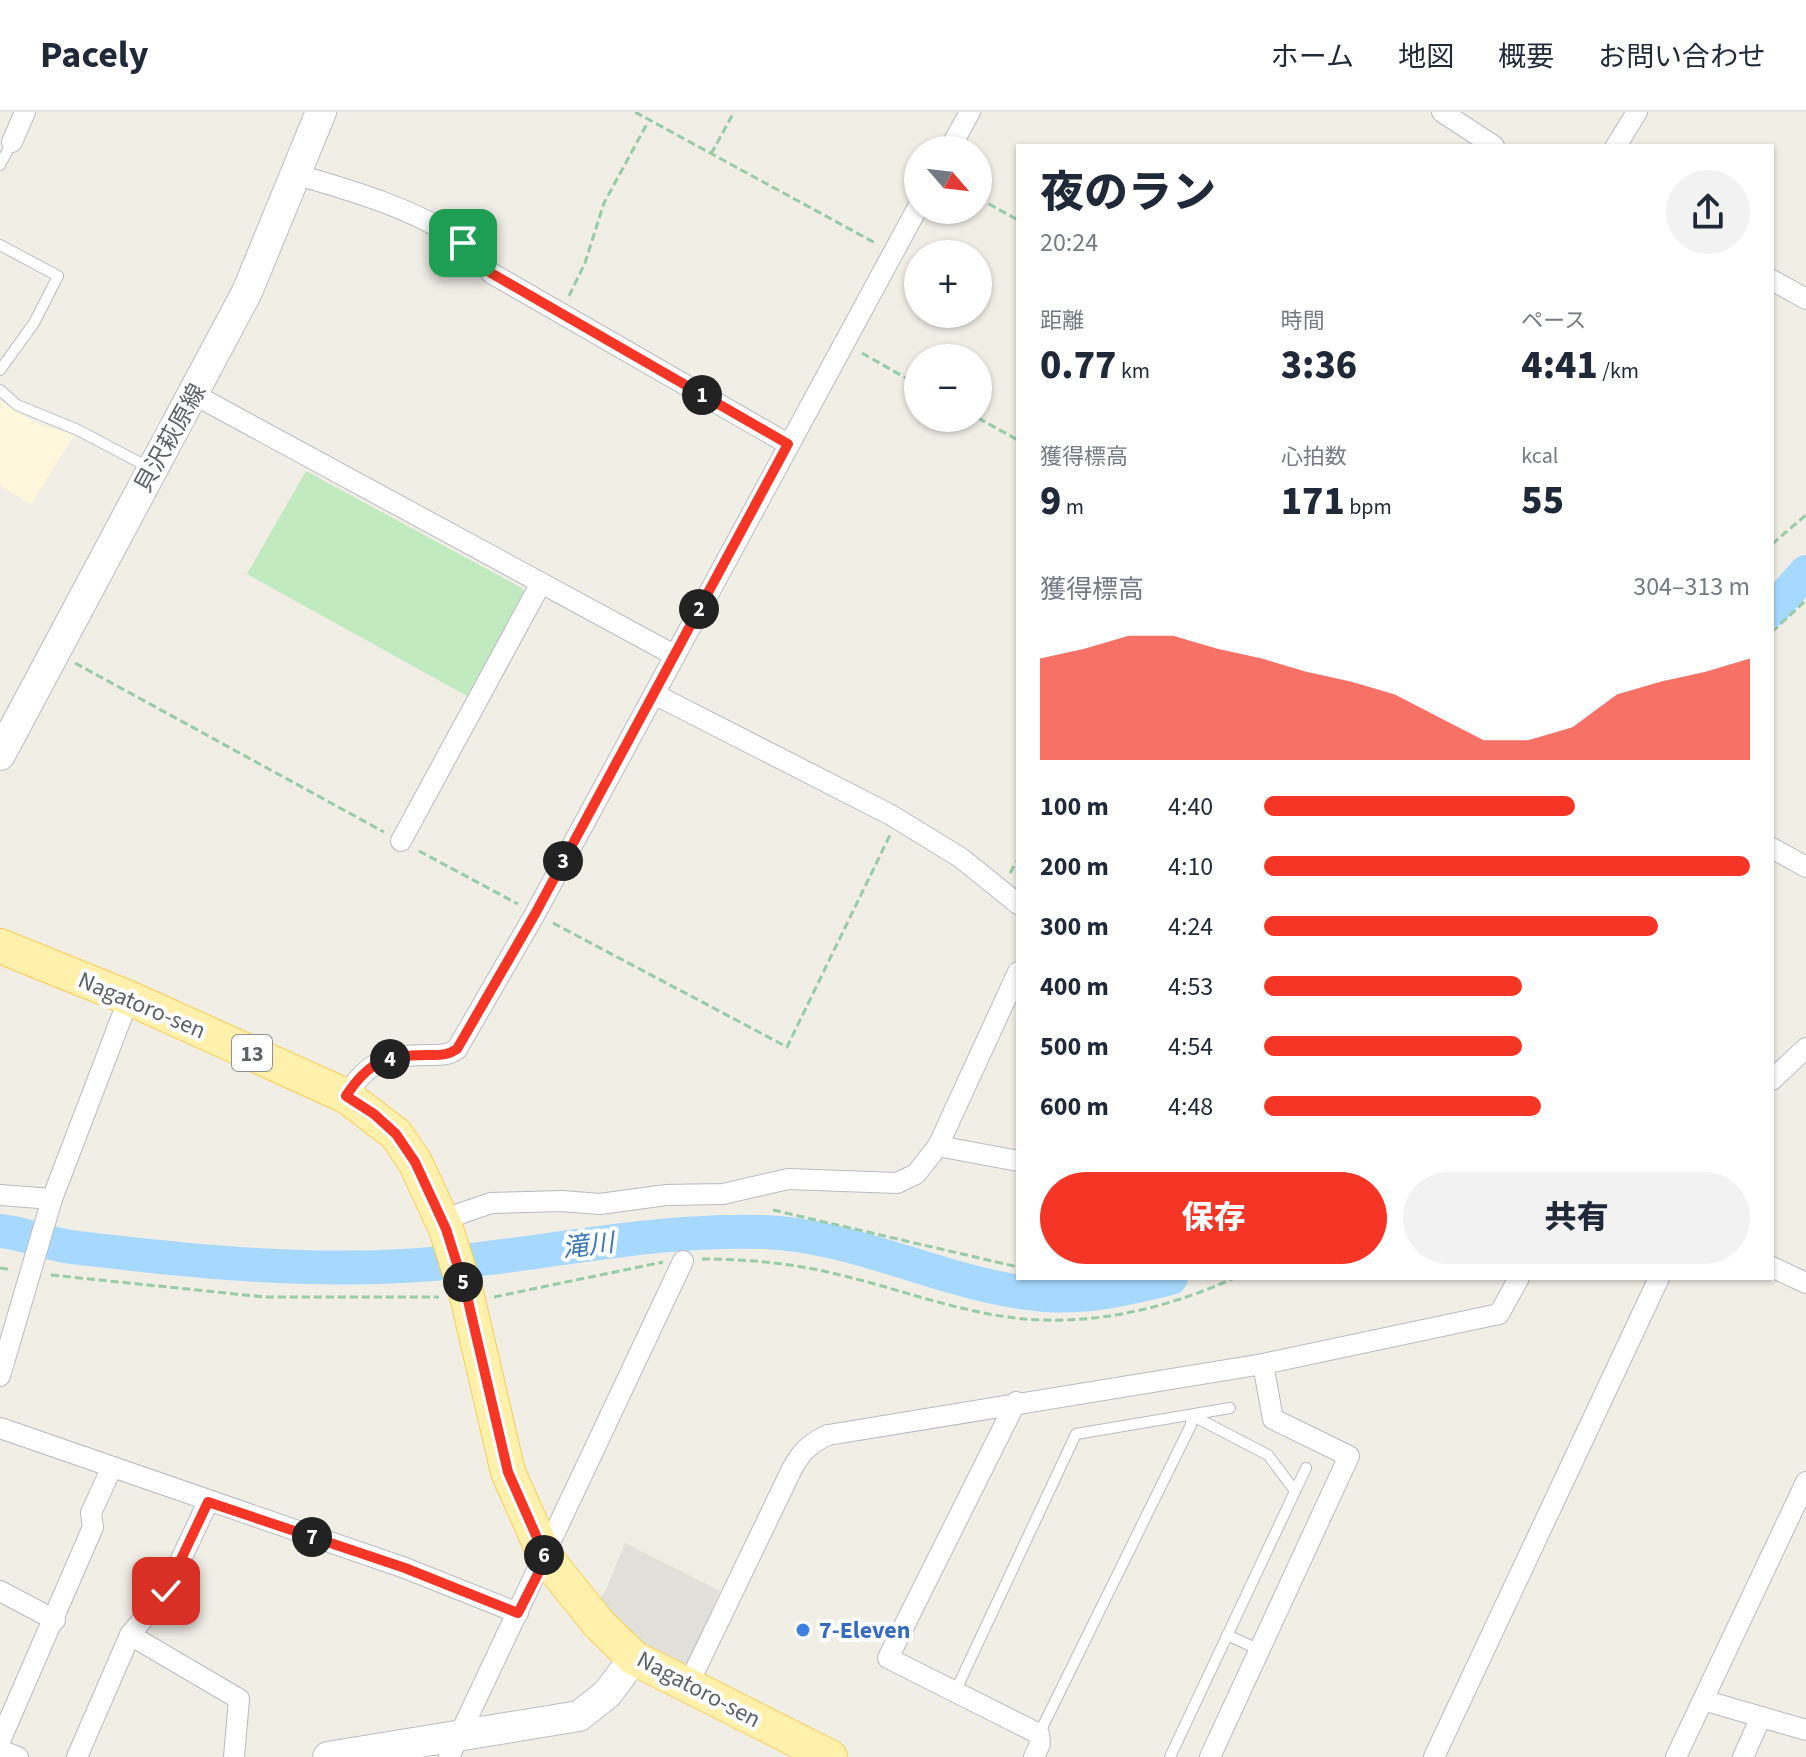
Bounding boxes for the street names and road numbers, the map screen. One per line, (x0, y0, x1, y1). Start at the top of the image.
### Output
street label: 貝沢萩原線 (126, 377, 215, 499)
street label: Nagatoro-sen (73, 963, 211, 1048)
road number: 13 (232, 1035, 272, 1071)
street label: Nagatoro-sen (631, 1642, 767, 1737)

